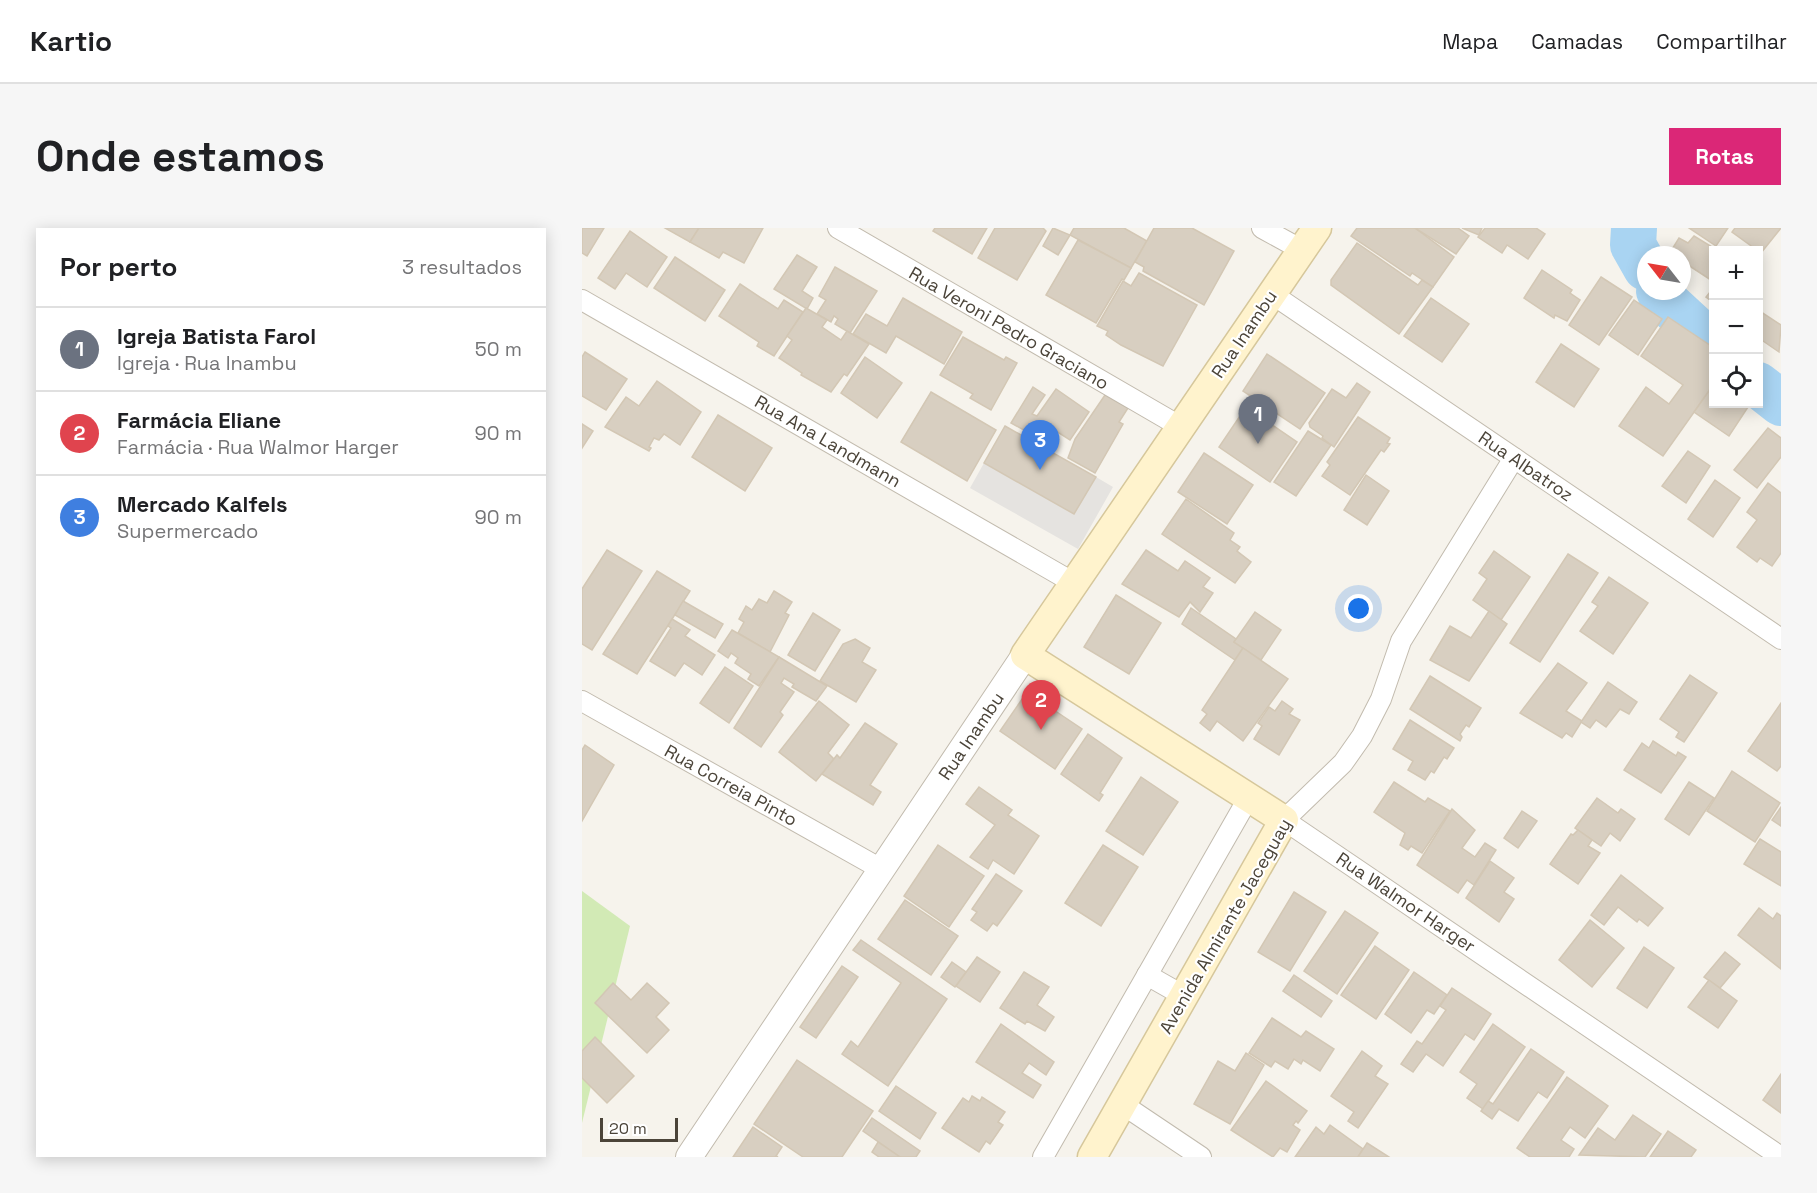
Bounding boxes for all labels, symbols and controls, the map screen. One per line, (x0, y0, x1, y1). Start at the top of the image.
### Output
text: Kartio (30, 23, 112, 59)
text: Mapa (1442, 28, 1498, 55)
text: Camadas (1531, 28, 1623, 55)
text: Compartilhar (1656, 28, 1787, 55)
button: Rotas (1669, 128, 1781, 185)
text: Onde estamos (36, 130, 325, 183)
north arrow (1637, 246, 1691, 300)
map controls (1709, 246, 1763, 408)
button: + (1709, 246, 1763, 300)
text: Por perto (60, 250, 177, 284)
text: 3 resultados (402, 254, 522, 280)
street label: Rua Veroni Pedro Graciano (905, 261, 1113, 395)
street label: Rua Inambu (1206, 286, 1282, 382)
button: − (1709, 300, 1763, 354)
text: Igreja Batista Farol (117, 322, 316, 350)
text: 1 (75, 336, 84, 362)
text: 50 m (475, 336, 522, 362)
text: Igreja · Rua Inambu (117, 350, 297, 376)
button: locate (1709, 354, 1763, 408)
street label: Rua Ana Landmann (751, 390, 905, 492)
pin: 1 (1238, 394, 1278, 444)
text: Farmácia Eliane (117, 406, 281, 434)
text: 2 (74, 420, 85, 446)
text: 90 m (475, 420, 522, 446)
pin: 3 (1020, 420, 1060, 470)
street label: Rua Albatroz (1474, 426, 1578, 506)
text: Farmácia · Rua Walmor Harger (117, 434, 399, 460)
text: Mercado Kalfels (117, 490, 288, 518)
text: 3 (73, 504, 86, 530)
text: 90 m (475, 504, 522, 530)
text: Supermercado (117, 518, 258, 544)
your location (1344, 594, 1373, 623)
pin: 2 (1022, 680, 1060, 730)
street label: Rua Inambu (933, 688, 1009, 784)
street label: Rua Correia Pinto (661, 739, 801, 831)
street label: Avenida Almirante Jaceguay (1154, 814, 1296, 1038)
street label: Rua Walmor Harger (1332, 847, 1480, 957)
scale bar (600, 1115, 678, 1142)
text: 20 m (609, 1118, 647, 1139)

